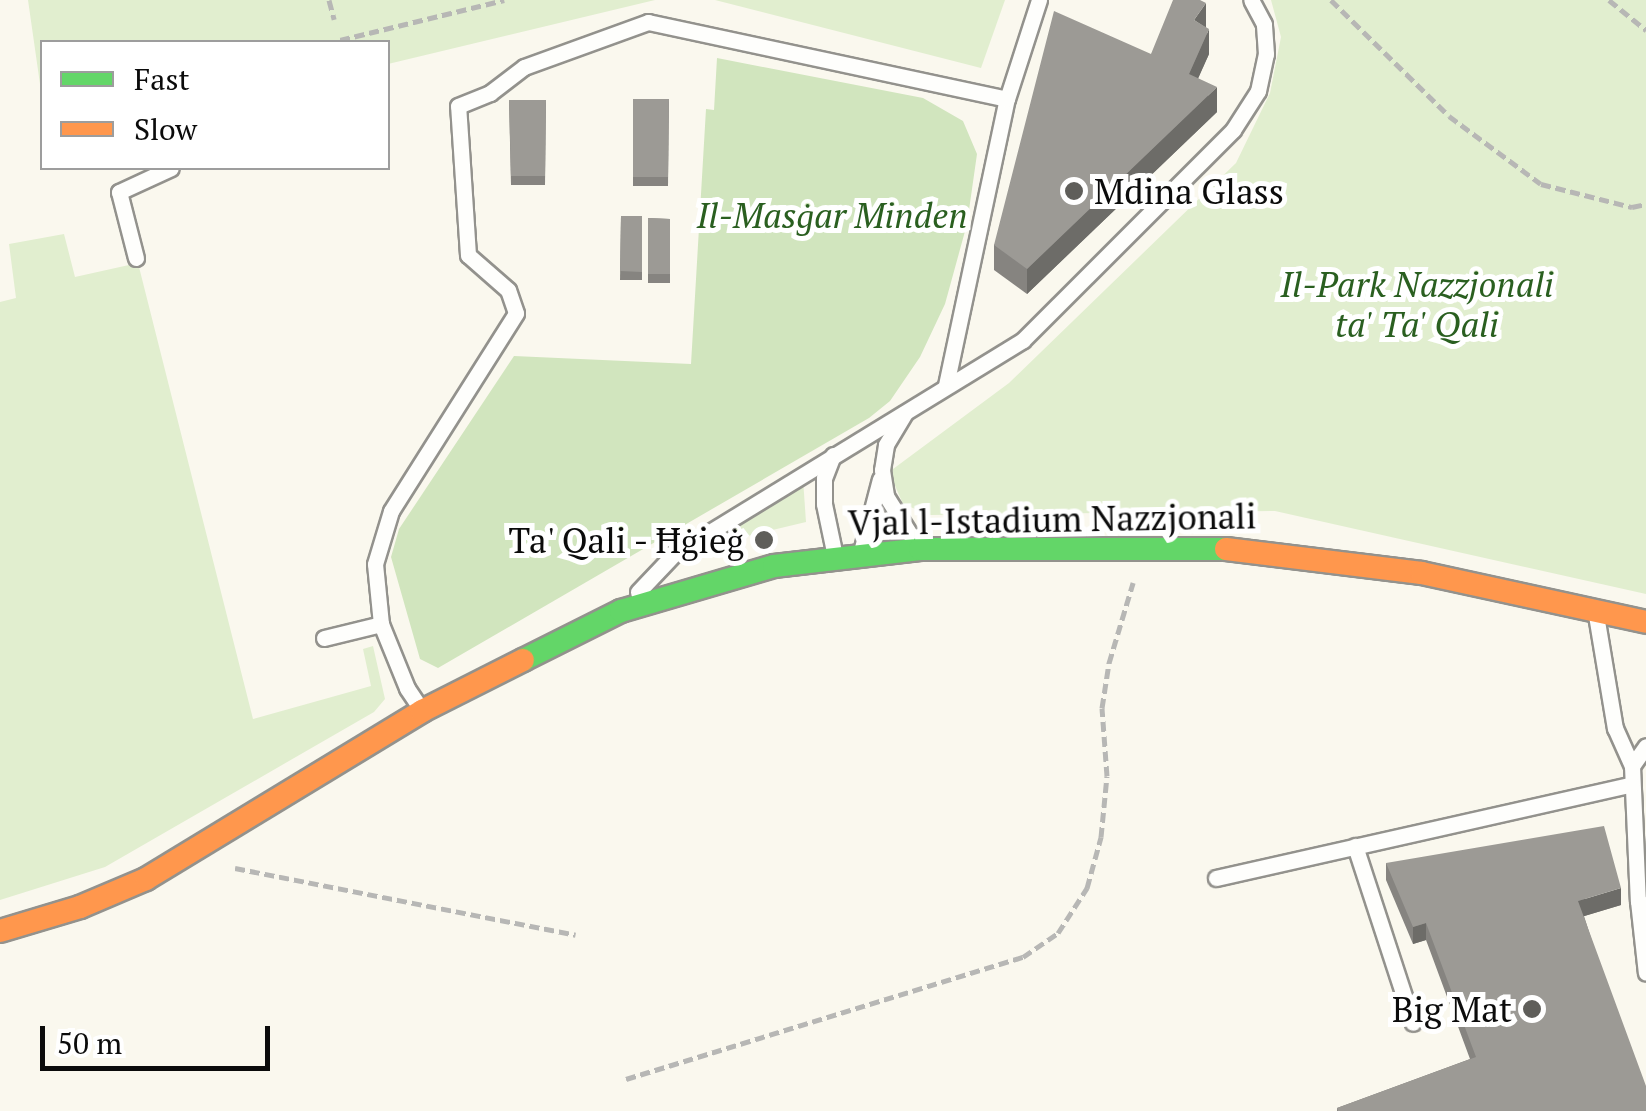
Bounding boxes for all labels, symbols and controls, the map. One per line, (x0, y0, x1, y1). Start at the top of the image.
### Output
legend (40, 40, 390, 170)
text: Fast (134, 59, 190, 99)
text: Slow (134, 109, 197, 149)
place label: Mdina Glass (1094, 170, 1284, 212)
marker: Mdina Glass (1063, 180, 1085, 202)
park label: Il-Masġar Minden (696, 194, 968, 236)
park label: Il-Park Nazzjonali ta' Ta' Qali (1280, 263, 1554, 345)
street label: Vjal l-Istadium Nazzjonali (847, 494, 1257, 544)
place label: Ta' Qali - Ħġieġ (504, 519, 744, 561)
marker: Ta' Qali - Ħġieġ (753, 529, 775, 551)
place label: Big Mat (1392, 988, 1512, 1030)
marker: Big Mat (1521, 998, 1543, 1020)
scale bar (45, 1006, 275, 1068)
text: 50 m (57, 1023, 122, 1063)

